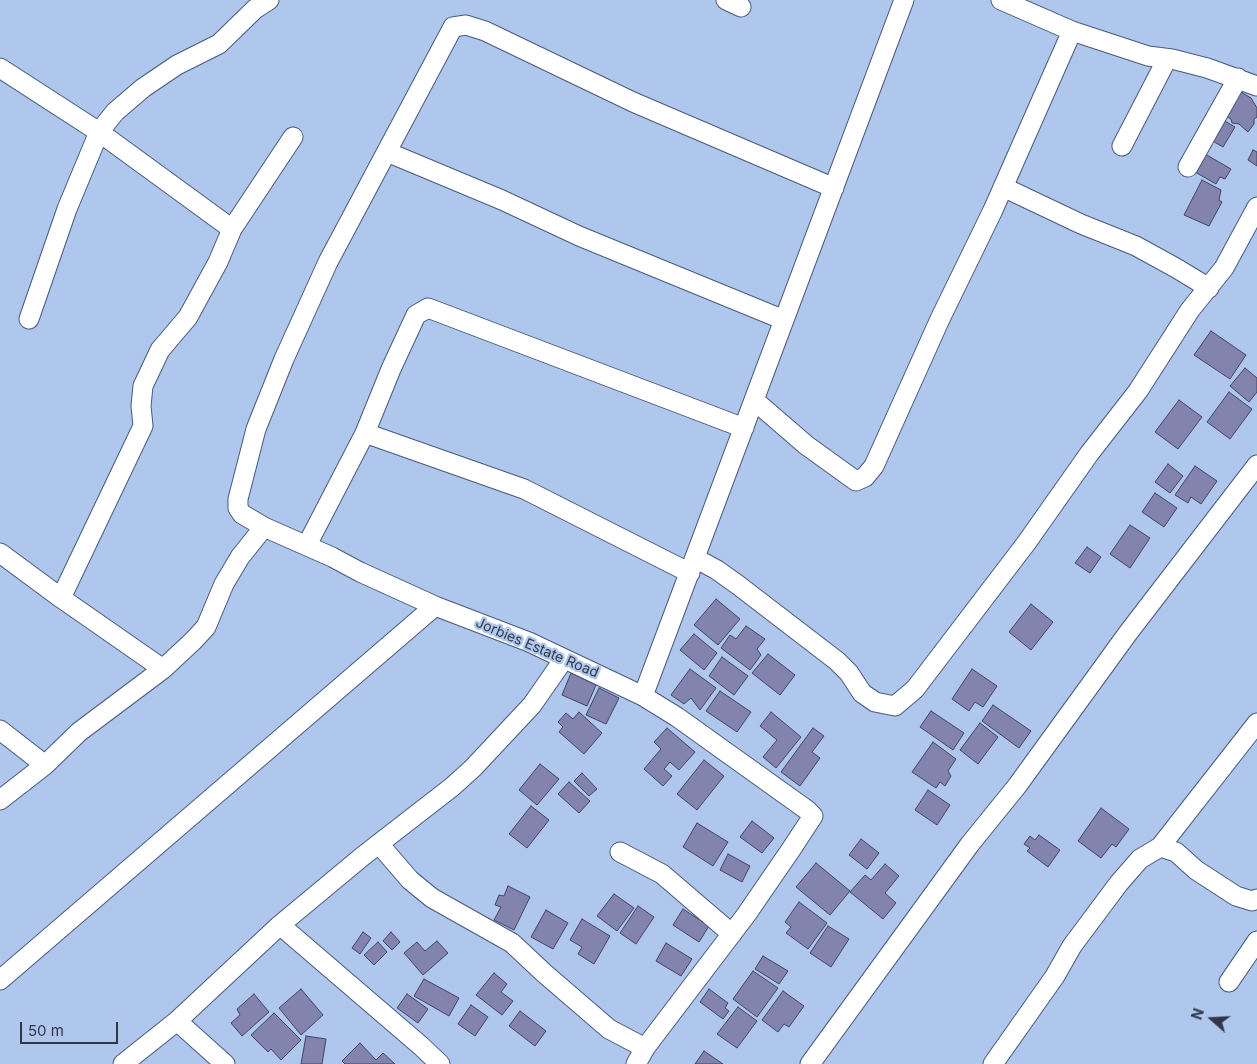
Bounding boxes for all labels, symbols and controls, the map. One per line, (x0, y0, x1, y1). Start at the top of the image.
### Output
street label: Jorbies Estate Road (473, 614, 601, 682)
north arrow (1187, 994, 1237, 1044)
text: N (1188, 1006, 1207, 1022)
scale bar (22, 1012, 120, 1044)
text: 50 m (28, 1021, 64, 1040)

